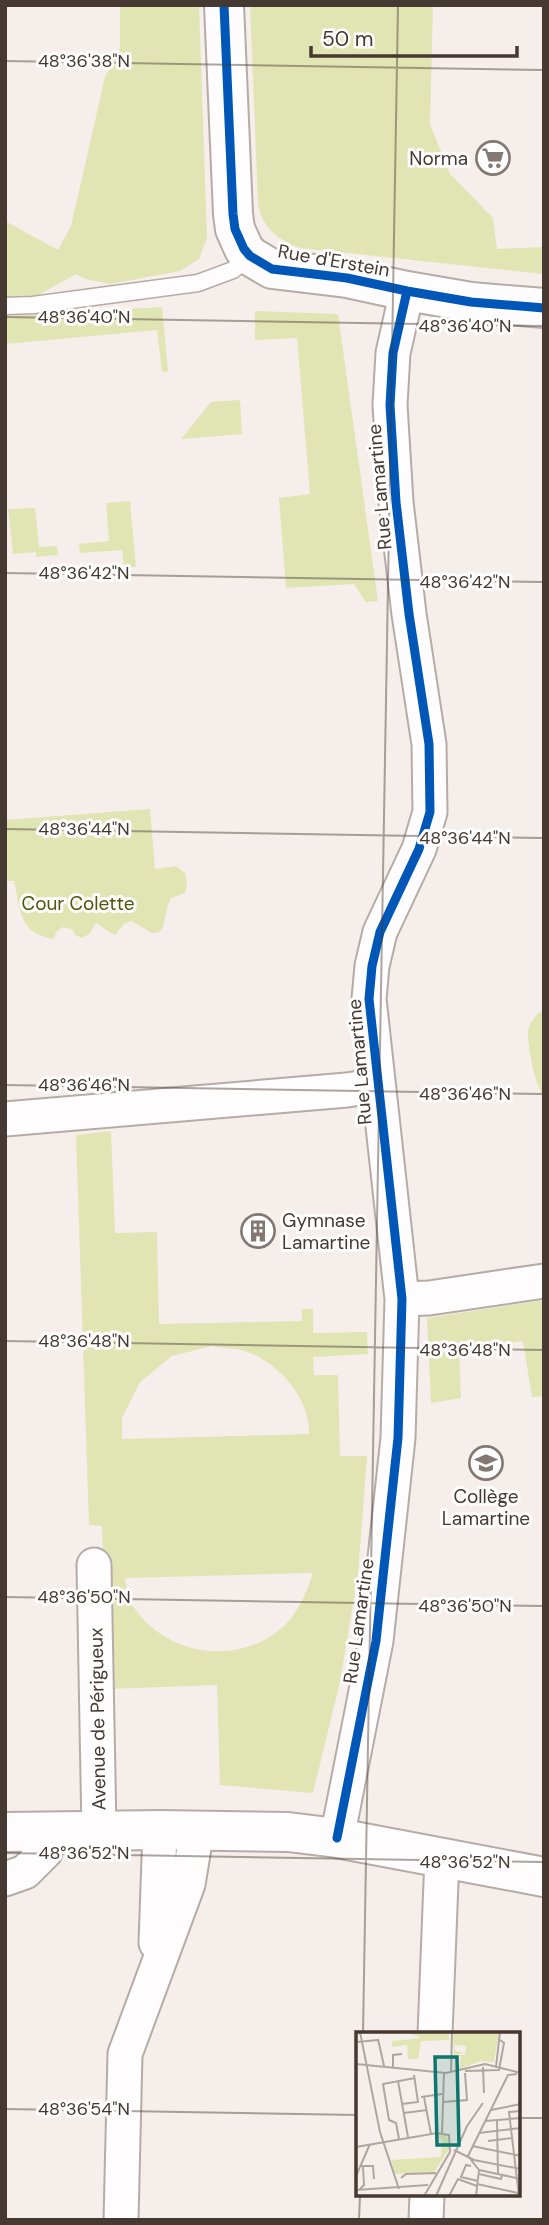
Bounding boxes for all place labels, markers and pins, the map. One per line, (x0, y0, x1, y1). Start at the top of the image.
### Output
supermarket icon: Norma (474, 139, 512, 177)
place label: Norma (409, 146, 468, 171)
place label: Gymnase Lamartine (282, 1208, 370, 1255)
building icon: Gymnase Lamartine (239, 1212, 277, 1250)
school or university icon: Collège Lamartine (467, 1444, 505, 1482)
place label: Collège Lamartine (442, 1484, 530, 1531)

